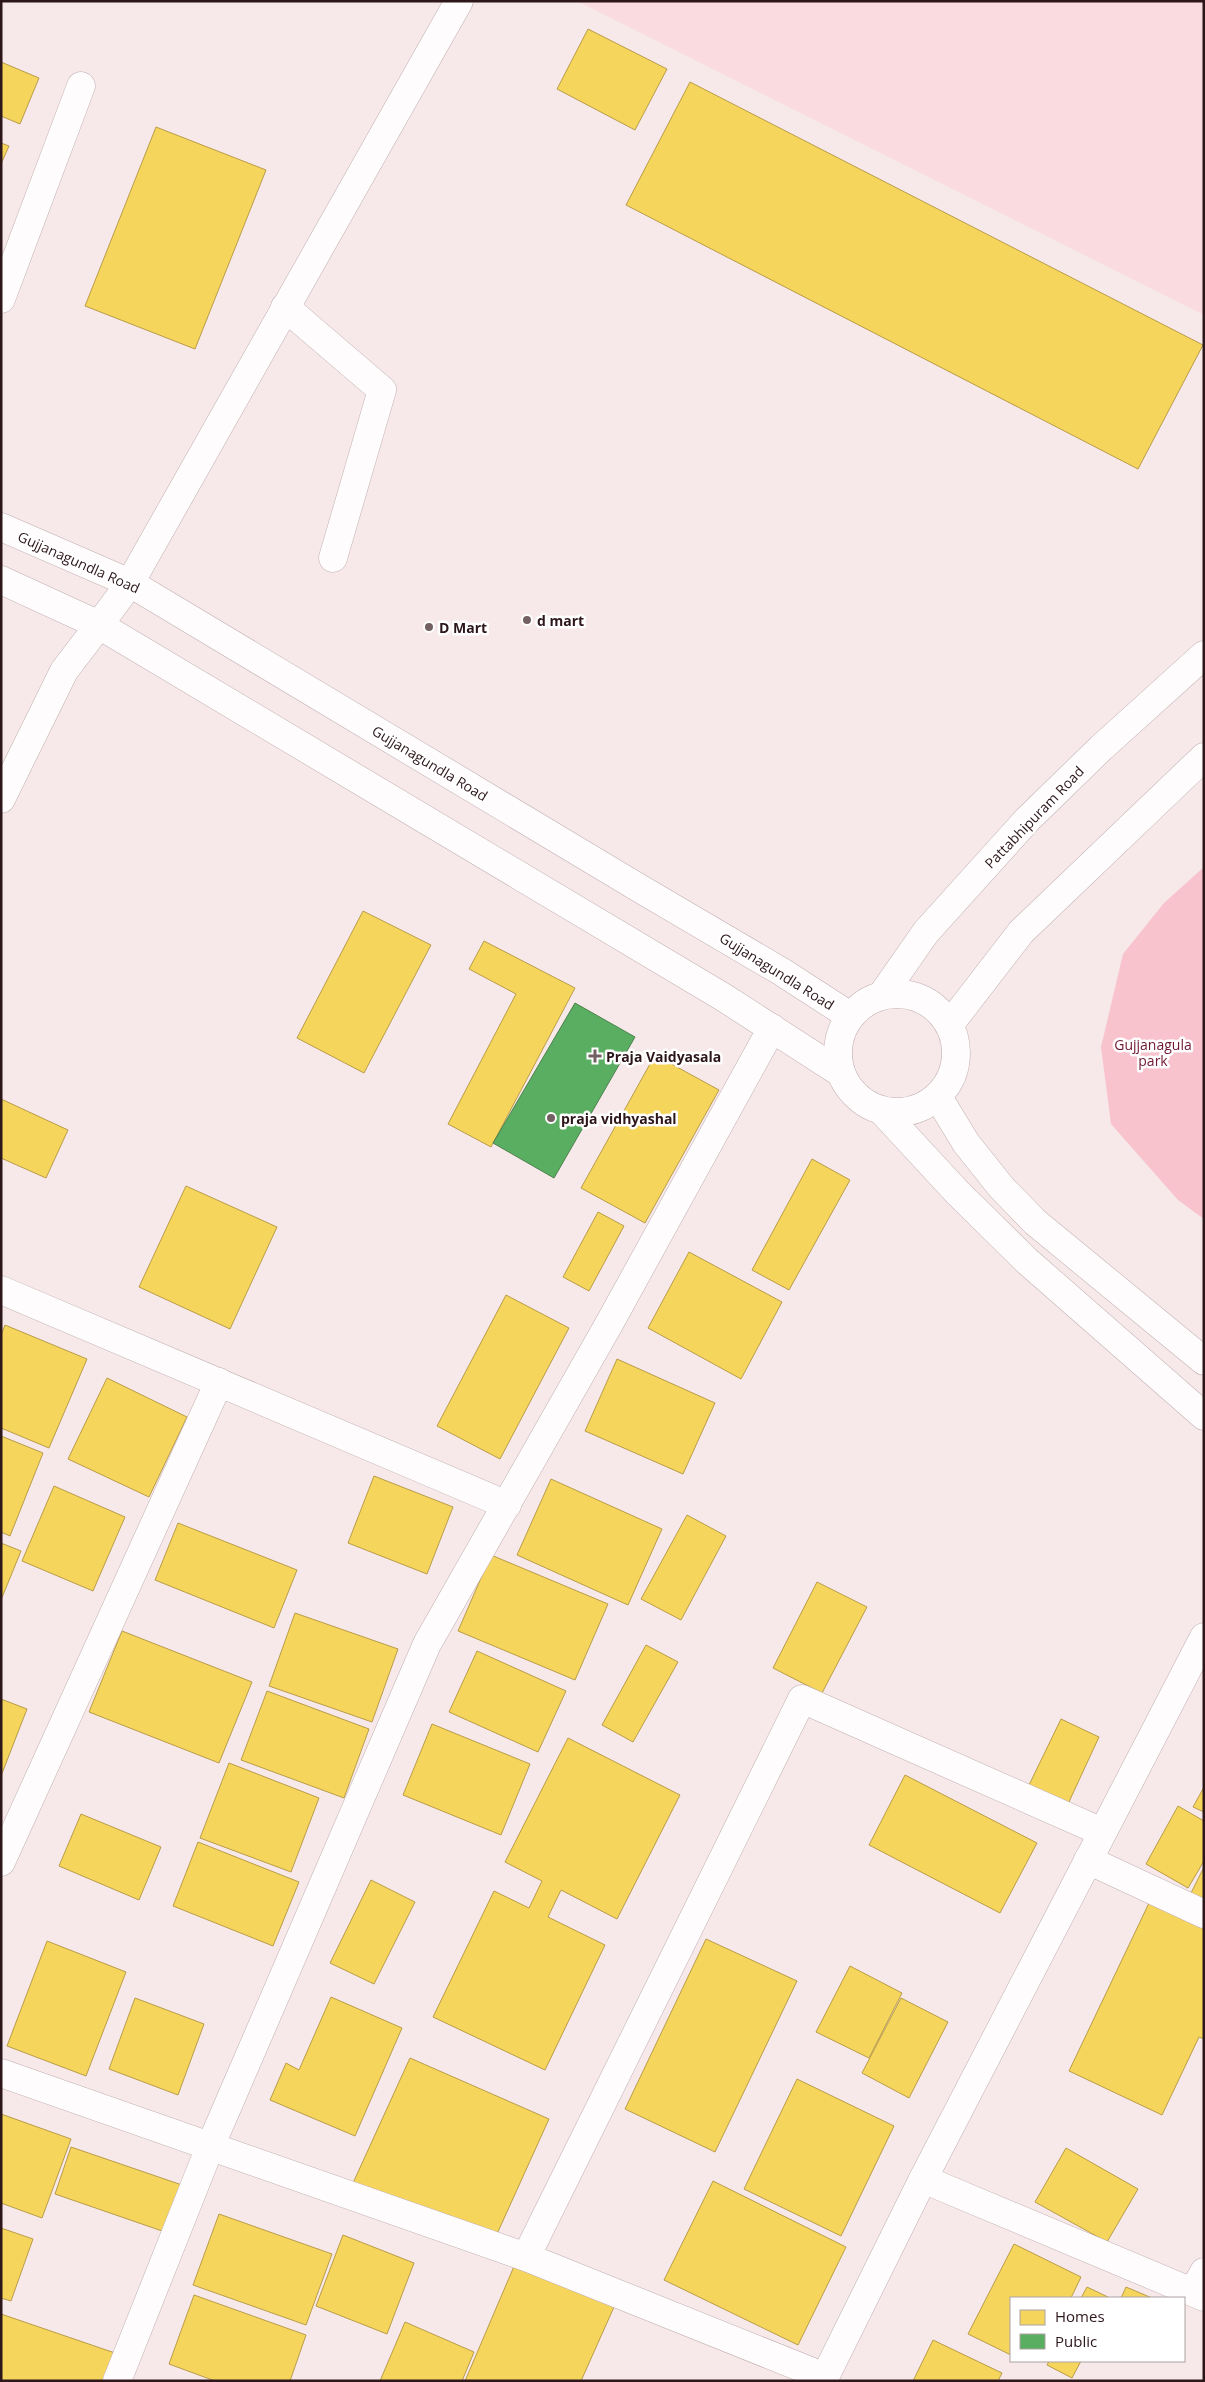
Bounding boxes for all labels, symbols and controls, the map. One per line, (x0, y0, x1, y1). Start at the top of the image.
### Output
street label: Gujjanagundla Road (15, 527, 143, 597)
place label: d mart (537, 611, 584, 630)
marker: d mart (521, 614, 533, 626)
place label: D Mart (439, 618, 487, 637)
marker: D Mart (423, 621, 435, 633)
street label: Gujjanagundla Road (369, 721, 491, 805)
street label: Pattabhipuram Road (980, 762, 1088, 872)
street label: Gujjanagundla Road (716, 928, 838, 1014)
park label: Gujjanagula park (1114, 1035, 1192, 1070)
place label: Praja Vaidyasala (606, 1047, 721, 1066)
marker: Praja Vaidyasala (588, 1049, 602, 1063)
place label: praja vidhyashal (561, 1109, 677, 1128)
marker: praja vidhyashal (545, 1112, 557, 1124)
legend (1010, 2297, 1185, 2362)
text: Homes (1055, 2306, 1105, 2326)
text: Public (1055, 2331, 1097, 2351)

